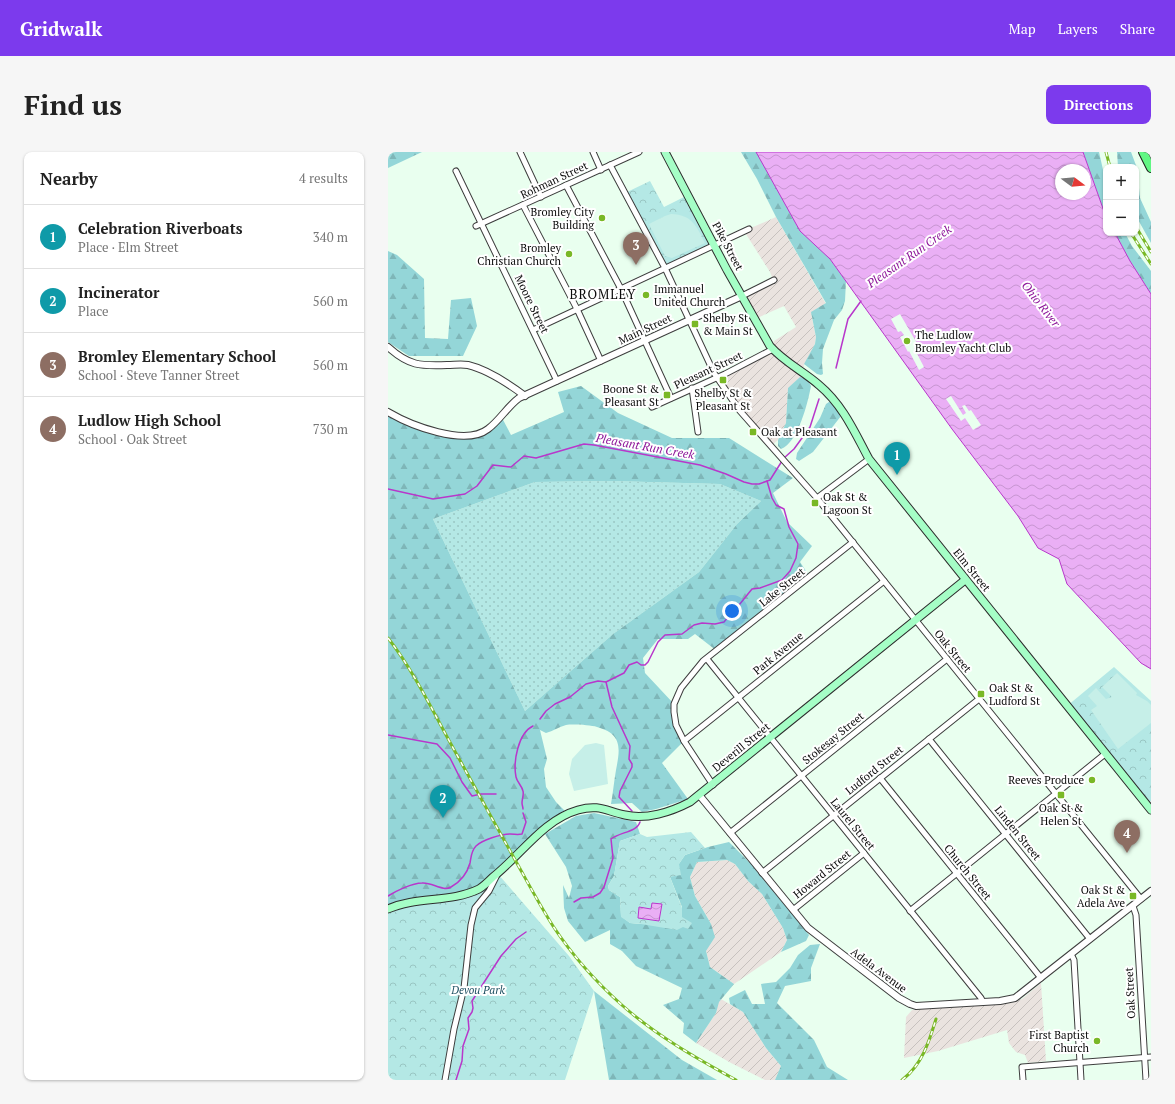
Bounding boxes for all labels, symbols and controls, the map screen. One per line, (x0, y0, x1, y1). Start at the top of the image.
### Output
text: Gridwalk (20, 16, 102, 41)
text: Map (1009, 19, 1036, 38)
text: Layers (1058, 19, 1098, 38)
text: Share (1120, 19, 1155, 38)
button: Directions (1046, 85, 1151, 124)
text: Find us (24, 86, 122, 123)
street label: Rohman Street (518, 158, 590, 202)
north arrow (1055, 164, 1091, 200)
map controls (1103, 164, 1139, 236)
button: + (1103, 164, 1139, 200)
text: Nearby (40, 167, 98, 190)
text: 4 results (299, 169, 348, 187)
button: − (1103, 200, 1139, 236)
place label: Bromley City Building (531, 205, 594, 232)
marker: Bromley City Building (597, 213, 607, 223)
text: Celebration Riverboats (78, 218, 242, 238)
street label: Pike Street (709, 219, 747, 273)
water label: Pleasant Run Creek (863, 221, 954, 291)
text: 1 (49, 228, 57, 246)
text: 340 m (313, 228, 348, 246)
pin: 3 (623, 232, 649, 265)
text: Place · Elm Street (78, 238, 179, 256)
place label: Bromley Christian Church (477, 241, 562, 268)
marker: Bromley Christian Church (564, 249, 574, 259)
street label: Moore Street (512, 272, 552, 336)
water label: Ohio River (1019, 278, 1064, 331)
text: Incinerator (78, 282, 159, 302)
place label: Immanuel United Church (654, 282, 726, 309)
district label: BROMLEY (570, 285, 636, 303)
marker: Immanuel United Church (641, 290, 651, 300)
text: 2 (49, 292, 57, 310)
text: 560 m (313, 292, 348, 310)
text: Place (78, 302, 109, 320)
street label: Main Street (616, 311, 674, 347)
place label: Shelby St & Main St (703, 311, 753, 338)
marker: Shelby St & Main St (690, 319, 700, 329)
place label: The Ludlow Bromley Yacht Club (915, 328, 1011, 355)
marker: The Ludlow Bromley Yacht Club (902, 336, 912, 346)
text: Bromley Elementary School (78, 346, 276, 366)
street label: Pleasant Street (672, 348, 744, 392)
text: 3 (49, 356, 57, 374)
text: 560 m (313, 356, 348, 374)
text: School · Steve Tanner Street (78, 366, 240, 384)
marker: Shelby St & Pleasant St (718, 375, 728, 385)
place label: Boone St & Pleasant St (603, 382, 659, 409)
place label: Shelby St & Pleasant St (694, 386, 752, 413)
marker: Boone St & Pleasant St (662, 390, 672, 400)
text: Ludlow High School (78, 410, 221, 430)
text: 4 (49, 420, 57, 438)
text: 730 m (313, 420, 348, 438)
place label: Oak at Pleasant (761, 425, 837, 439)
marker: Oak at Pleasant (748, 427, 758, 437)
text: School · Oak Street (78, 430, 187, 448)
water label: Pleasant Run Creek (594, 430, 696, 462)
pin: 1 (884, 442, 910, 475)
place label: Oak St & Lagoon St (823, 490, 872, 517)
marker: Oak St & Lagoon St (810, 498, 820, 508)
street label: Elm Street (950, 546, 994, 594)
street label: Lake Street (756, 564, 808, 610)
your location (722, 601, 742, 621)
street label: Oak Street (931, 627, 975, 675)
street label: Park Avenue (750, 628, 806, 677)
place label: Oak St & Ludford St (989, 681, 1040, 708)
marker: Oak St & Ludford St (976, 689, 986, 699)
street label: Stokesay Street (799, 709, 867, 767)
street label: Deverill Street (709, 719, 773, 775)
street label: Ludford Street (842, 742, 906, 798)
place label: Reeves Produce (1008, 773, 1084, 787)
marker: Reeves Produce (1087, 775, 1097, 785)
pin: 2 (430, 785, 456, 818)
marker: Oak St & Helen St (1056, 790, 1066, 800)
street label: Laurel Street (828, 795, 878, 853)
place label: Oak St & Helen St (1039, 801, 1084, 828)
street label: Linden Street (992, 803, 1044, 863)
pin: 4 (1114, 820, 1140, 853)
street label: Church Street (941, 841, 995, 903)
street label: Howard Street (790, 847, 854, 901)
place label: Oak St & Adela Ave (1077, 883, 1125, 910)
marker: Oak St & Adela Ave (1128, 891, 1138, 901)
street label: Adela Avenue (848, 944, 910, 996)
street label: Oak Street (1122, 967, 1138, 1019)
park label: Devou Park (450, 983, 505, 997)
place label: First Baptist Church (1029, 1028, 1090, 1055)
marker: First Baptist Church (1092, 1036, 1102, 1046)

